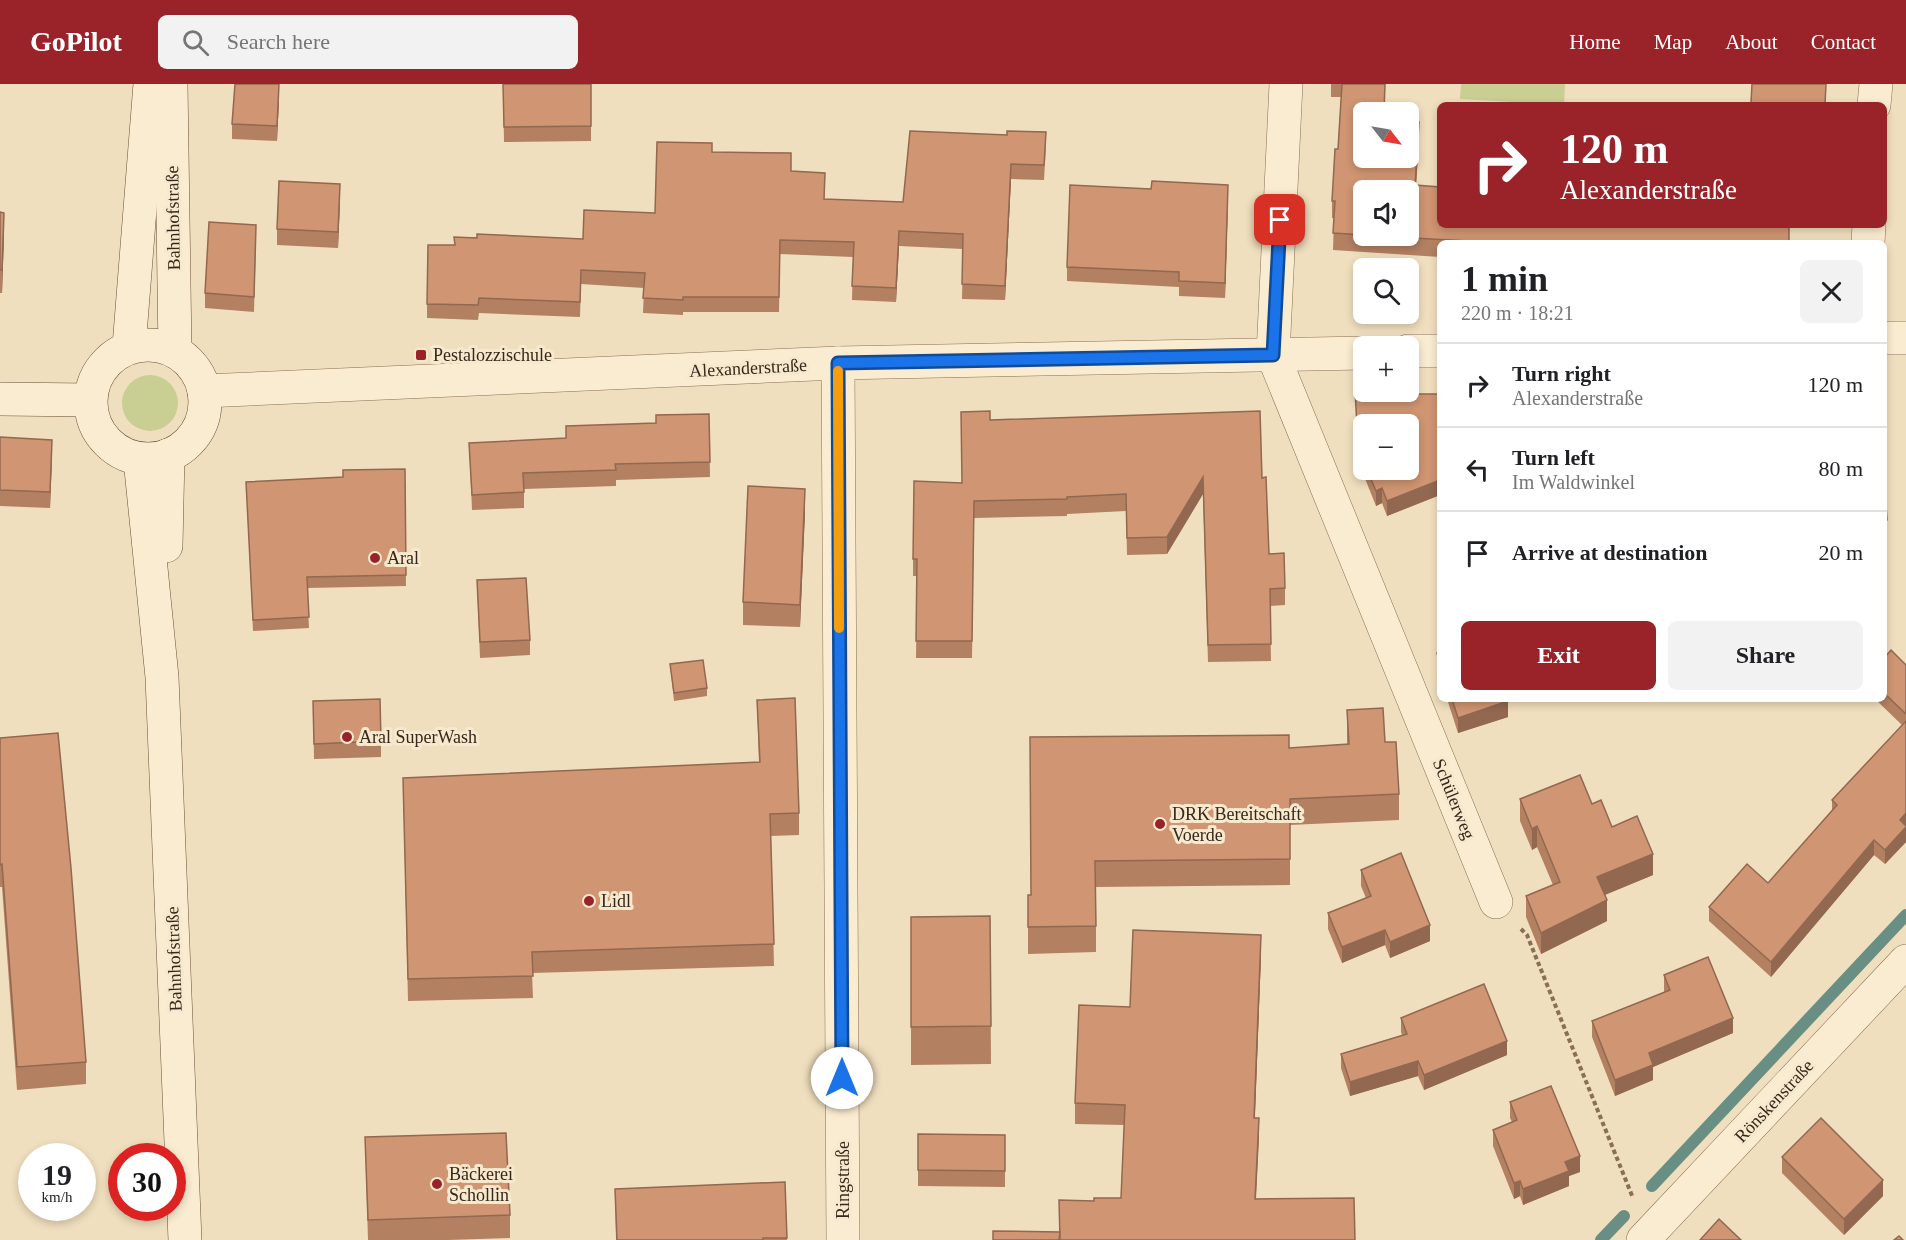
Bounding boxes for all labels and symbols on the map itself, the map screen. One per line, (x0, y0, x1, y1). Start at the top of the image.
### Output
north arrow (1353, 102, 1419, 168)
street label: Bahnhofstraße (162, 165, 184, 271)
pin (1254, 194, 1305, 245)
place label: Pestalozzischule (433, 345, 552, 365)
marker: Pestalozzischule (414, 348, 428, 362)
street label: Alexanderstraße (689, 355, 807, 381)
place label: Aral (387, 548, 419, 568)
marker: Aral (368, 551, 382, 565)
place label: Aral SuperWash (359, 727, 477, 747)
marker: Aral SuperWash (340, 730, 354, 744)
street label: Schülerweg (1429, 756, 1479, 842)
place label: DRK Bereitschaft Voerde (1172, 804, 1301, 845)
marker: DRK Bereitschaft Voerde (1153, 817, 1167, 831)
place label: Lidl (601, 891, 631, 911)
marker: Lidl (582, 894, 596, 908)
street label: Bahnhofstraße (162, 906, 186, 1012)
position arrow (810, 1046, 874, 1110)
street label: Rönskenstraße (1731, 1055, 1817, 1147)
street label: Ringstraße (833, 1141, 853, 1219)
speed limit sign: 30 (108, 1143, 186, 1221)
place label: Bäckerei Schollin (449, 1164, 513, 1205)
marker: Bäckerei Schollin (430, 1177, 444, 1191)

